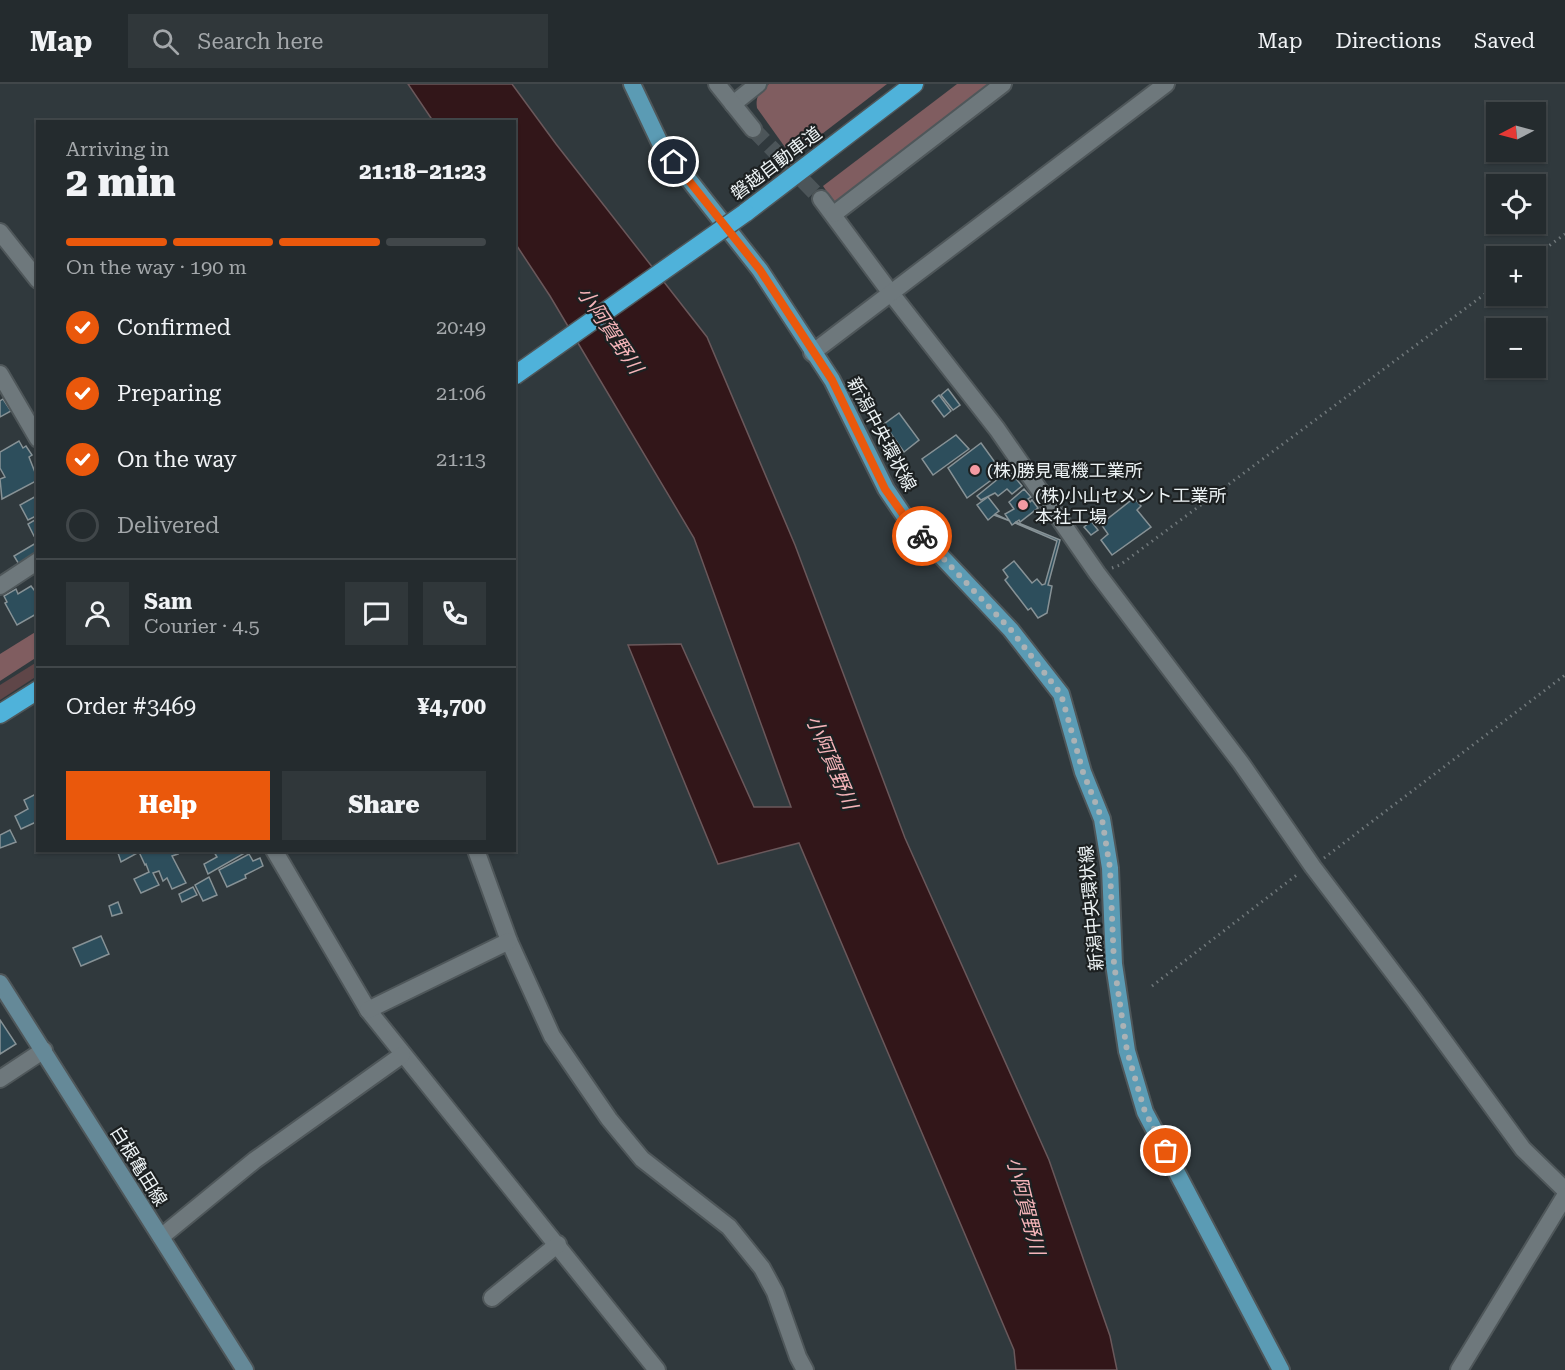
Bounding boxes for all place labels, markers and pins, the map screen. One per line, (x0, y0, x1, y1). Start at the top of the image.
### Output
pin (648, 136, 699, 187)
place label: (株)勝見電機工業所 (987, 460, 1143, 481)
marker: (株)勝見電機工業所 (968, 463, 982, 477)
place label: (株)小山セメント工業所 本社工場 (1035, 485, 1226, 527)
marker: (株)小山セメント工業所 本社工場 (1016, 498, 1030, 512)
pin (1140, 1125, 1191, 1176)

